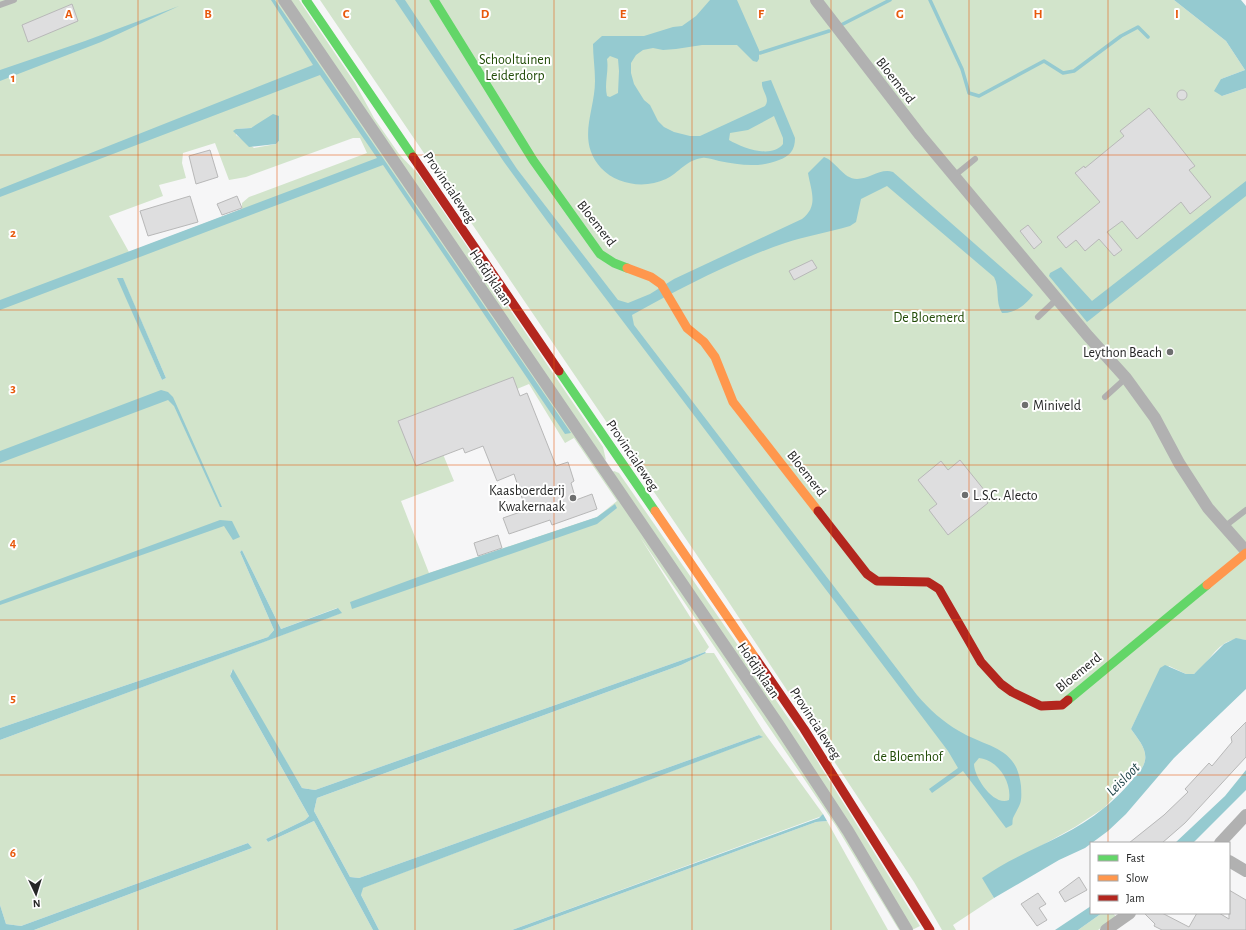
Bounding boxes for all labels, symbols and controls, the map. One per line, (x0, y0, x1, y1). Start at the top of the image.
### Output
text: A (65, 8, 73, 21)
text: B (204, 8, 212, 21)
text: C (343, 8, 350, 21)
text: D (481, 8, 490, 21)
text: E (620, 8, 627, 21)
text: F (758, 8, 765, 21)
text: G (896, 8, 904, 21)
text: H (1033, 8, 1043, 21)
text: I (1175, 8, 1179, 21)
park label: Schooltuinen Leiderdorp (479, 53, 551, 83)
street label: Bloemerd (873, 55, 917, 106)
text: 1 (11, 72, 15, 85)
street label: Provincialeweg (420, 150, 478, 226)
street label: Bloemerd (574, 198, 618, 249)
text: 2 (10, 227, 16, 240)
street label: Hofdijklaan (466, 247, 514, 308)
park label: De Bloemerd (893, 311, 965, 325)
place label: Leython Beach (1083, 346, 1162, 360)
marker: Leython Beach (1165, 347, 1175, 357)
text: 3 (10, 382, 16, 395)
place label: Miniveld (1033, 399, 1081, 413)
marker: Miniveld (1020, 400, 1030, 410)
street label: Provincialeweg (603, 418, 661, 494)
street label: Bloemerd (784, 448, 828, 499)
place label: Kaasboerderij Kwakernaak (489, 484, 566, 514)
place label: L.S.C. Alecto (973, 489, 1038, 503)
marker: L.S.C. Alecto (960, 490, 970, 500)
marker: Kaasboerderij Kwakernaak (568, 493, 578, 503)
text: 4 (10, 537, 17, 550)
street label: Hofdijklaan (734, 640, 782, 701)
street label: Bloemerd (1053, 650, 1104, 695)
street label: Provincialeweg (787, 685, 844, 762)
text: 5 (10, 692, 16, 705)
park label: de Bloemhof (873, 750, 944, 764)
water label: Leisloot (1104, 760, 1143, 799)
legend (1090, 842, 1230, 914)
text: 6 (10, 847, 16, 860)
text: Fast (1126, 852, 1145, 864)
text: Slow (1126, 872, 1148, 884)
north arrow (16, 874, 56, 914)
text: Jam (1126, 892, 1145, 904)
text: N (32, 898, 41, 909)

